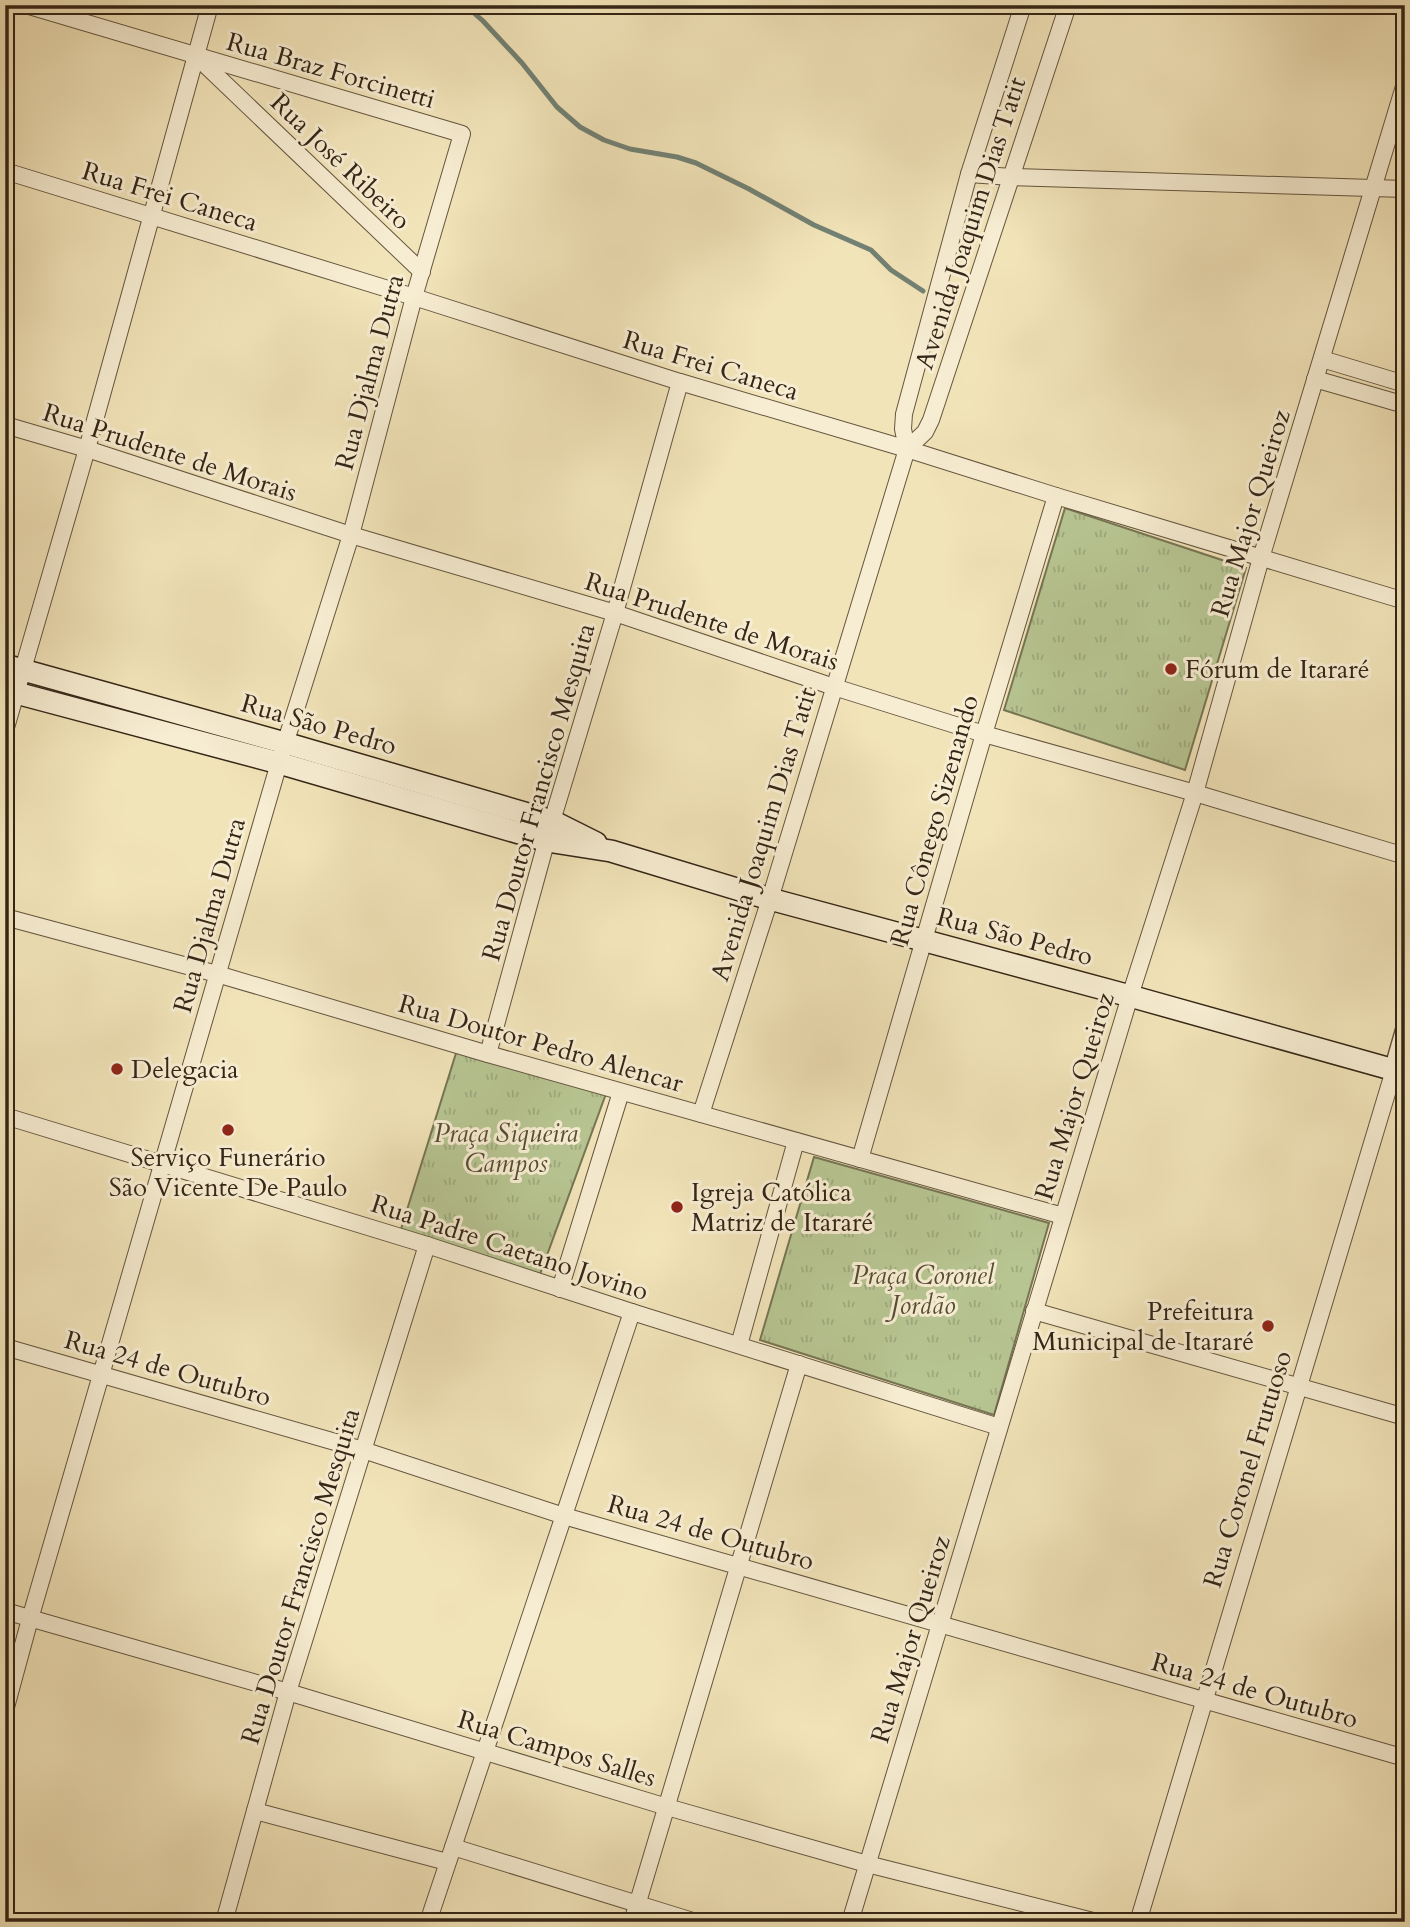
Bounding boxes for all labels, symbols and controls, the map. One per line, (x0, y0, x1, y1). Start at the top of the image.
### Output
street label: Rua Braz Forcinetti (223, 24, 439, 117)
street label: Avenida Joaquim Dias Tatit (907, 72, 1034, 374)
street label: Rua José Ribeiro (263, 85, 419, 237)
street label: Rua Frei Caneca (78, 153, 262, 240)
street label: Rua Djalma Dutra (327, 270, 412, 474)
street label: Rua Frei Caneca (619, 322, 803, 409)
street label: Rua Prudente de Morais (38, 395, 301, 510)
street label: Rua Major Queiroz (1202, 405, 1299, 621)
street label: Rua Prudente de Morais (580, 564, 843, 679)
street label: Rua Doutor Francisco Mesquita (473, 619, 603, 965)
place label: Fórum de Itararé (1185, 652, 1370, 687)
marker: Fórum de Itararé (1163, 661, 1179, 677)
street label: Avenida Joaquim Dias Tatit (702, 683, 825, 985)
street label: Rua São Pedro (237, 686, 401, 763)
street label: Rua Cônego Sizenando (882, 691, 987, 949)
street label: Rua Djalma Dutra (165, 814, 254, 1017)
street label: Rua São Pedro (933, 899, 1097, 974)
street label: Rua Doutor Pedro Alencar (394, 986, 688, 1101)
street label: Rua Major Queiroz (1026, 988, 1123, 1204)
place label: Delegacia (131, 1052, 239, 1087)
marker: Delegacia (109, 1061, 125, 1077)
park label: Praça Siqueira Campos (434, 1116, 579, 1181)
marker: Serviço Funerário São Vicente De Paulo (220, 1122, 236, 1138)
place label: Serviço Funerário São Vicente De Paulo (109, 1140, 347, 1205)
place label: Igreja Católica Matriz de Itararé (691, 1175, 873, 1240)
street label: Rua Padre Caetano Jovino (367, 1186, 653, 1309)
marker: Igreja Católica Matriz de Itararé (669, 1199, 685, 1215)
park label: Praça Coronel Jordão (852, 1258, 995, 1323)
place label: Prefeitura Municipal de Itararé (1032, 1294, 1254, 1359)
marker: Prefeitura Municipal de Itararé (1260, 1318, 1276, 1334)
street label: Rua 24 de Outubro (60, 1322, 275, 1415)
street label: Rua Coronel Frutuoso (1195, 1346, 1300, 1592)
street label: Rua Doutor Francisco Mesquita (233, 1404, 368, 1748)
street label: Rua 24 de Outubro (603, 1486, 818, 1579)
street label: Rua Major Queiroz (862, 1531, 959, 1747)
street label: Rua 24 de Outubro (1147, 1644, 1362, 1737)
street label: Rua Campos Salles (454, 1702, 660, 1795)

